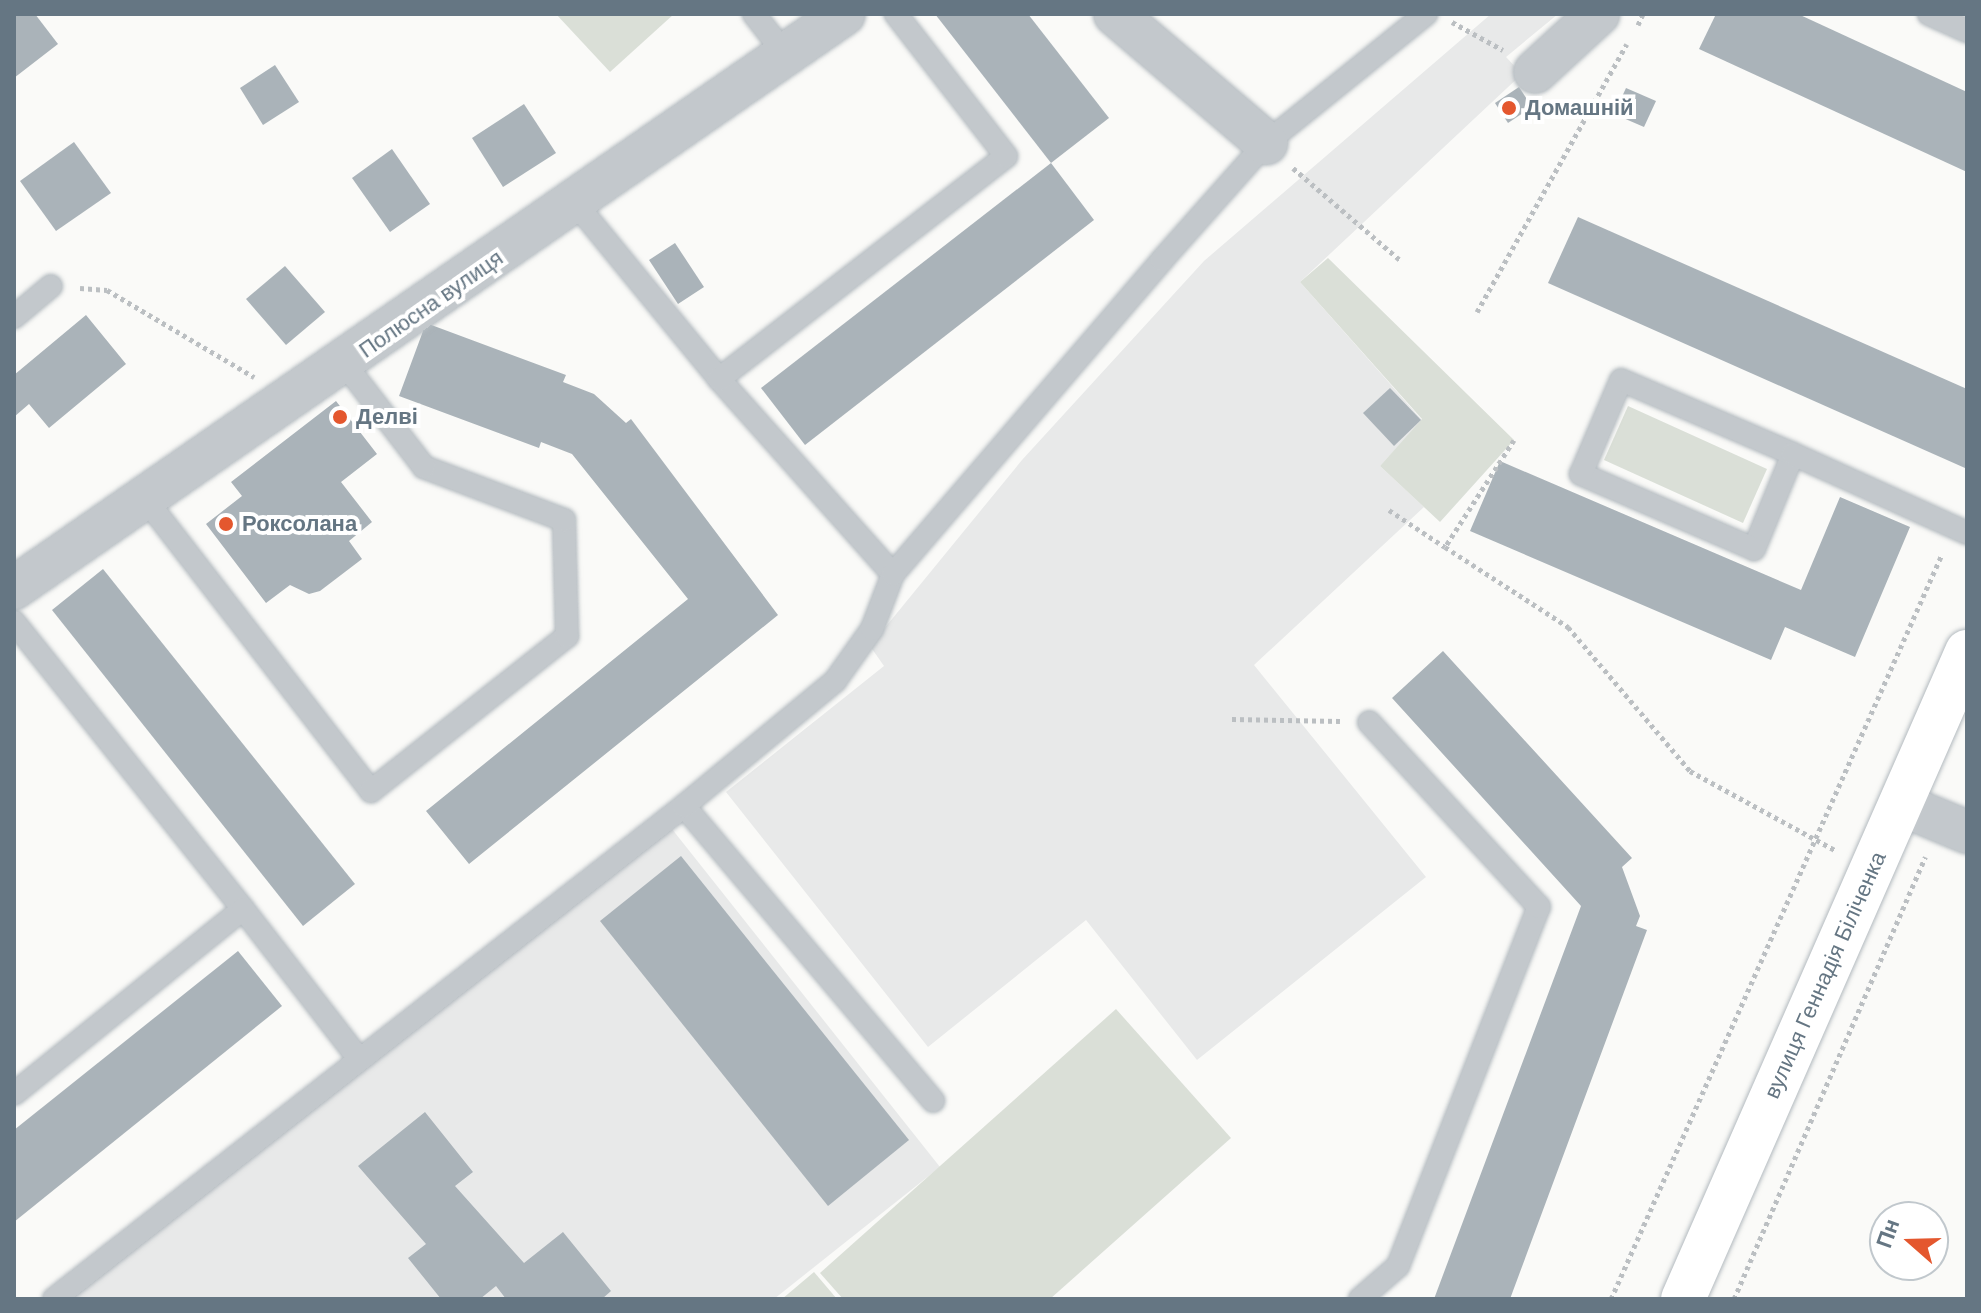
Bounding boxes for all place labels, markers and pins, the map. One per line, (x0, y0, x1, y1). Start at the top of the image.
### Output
place label: Домашній (1525, 95, 1634, 121)
marker: Домашній (1500, 99, 1518, 117)
place label: Делві (356, 404, 418, 430)
marker: Делві (331, 408, 349, 426)
place label: Роксолана (242, 511, 357, 537)
marker: Роксолана (217, 515, 235, 533)

